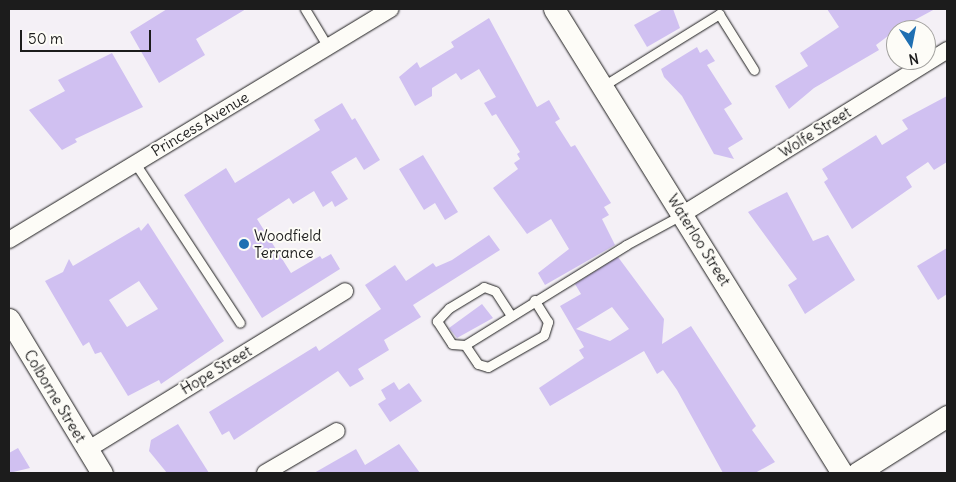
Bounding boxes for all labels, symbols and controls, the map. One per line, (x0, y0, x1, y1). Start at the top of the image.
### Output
scale bar (22, 20, 154, 52)
north arrow (886, 20, 936, 70)
text: 50 m (28, 29, 63, 48)
text: N (907, 49, 920, 69)
street label: Princess Avenue (148, 88, 252, 160)
street label: Wolfe Street (776, 103, 854, 161)
street label: Waterloo Street (664, 191, 734, 289)
place label: Woodfield Terrance (254, 226, 321, 261)
marker: Woodfield Terrance (238, 238, 250, 250)
street label: Hope Street (177, 342, 255, 398)
street label: Colborne Street (20, 346, 90, 446)

